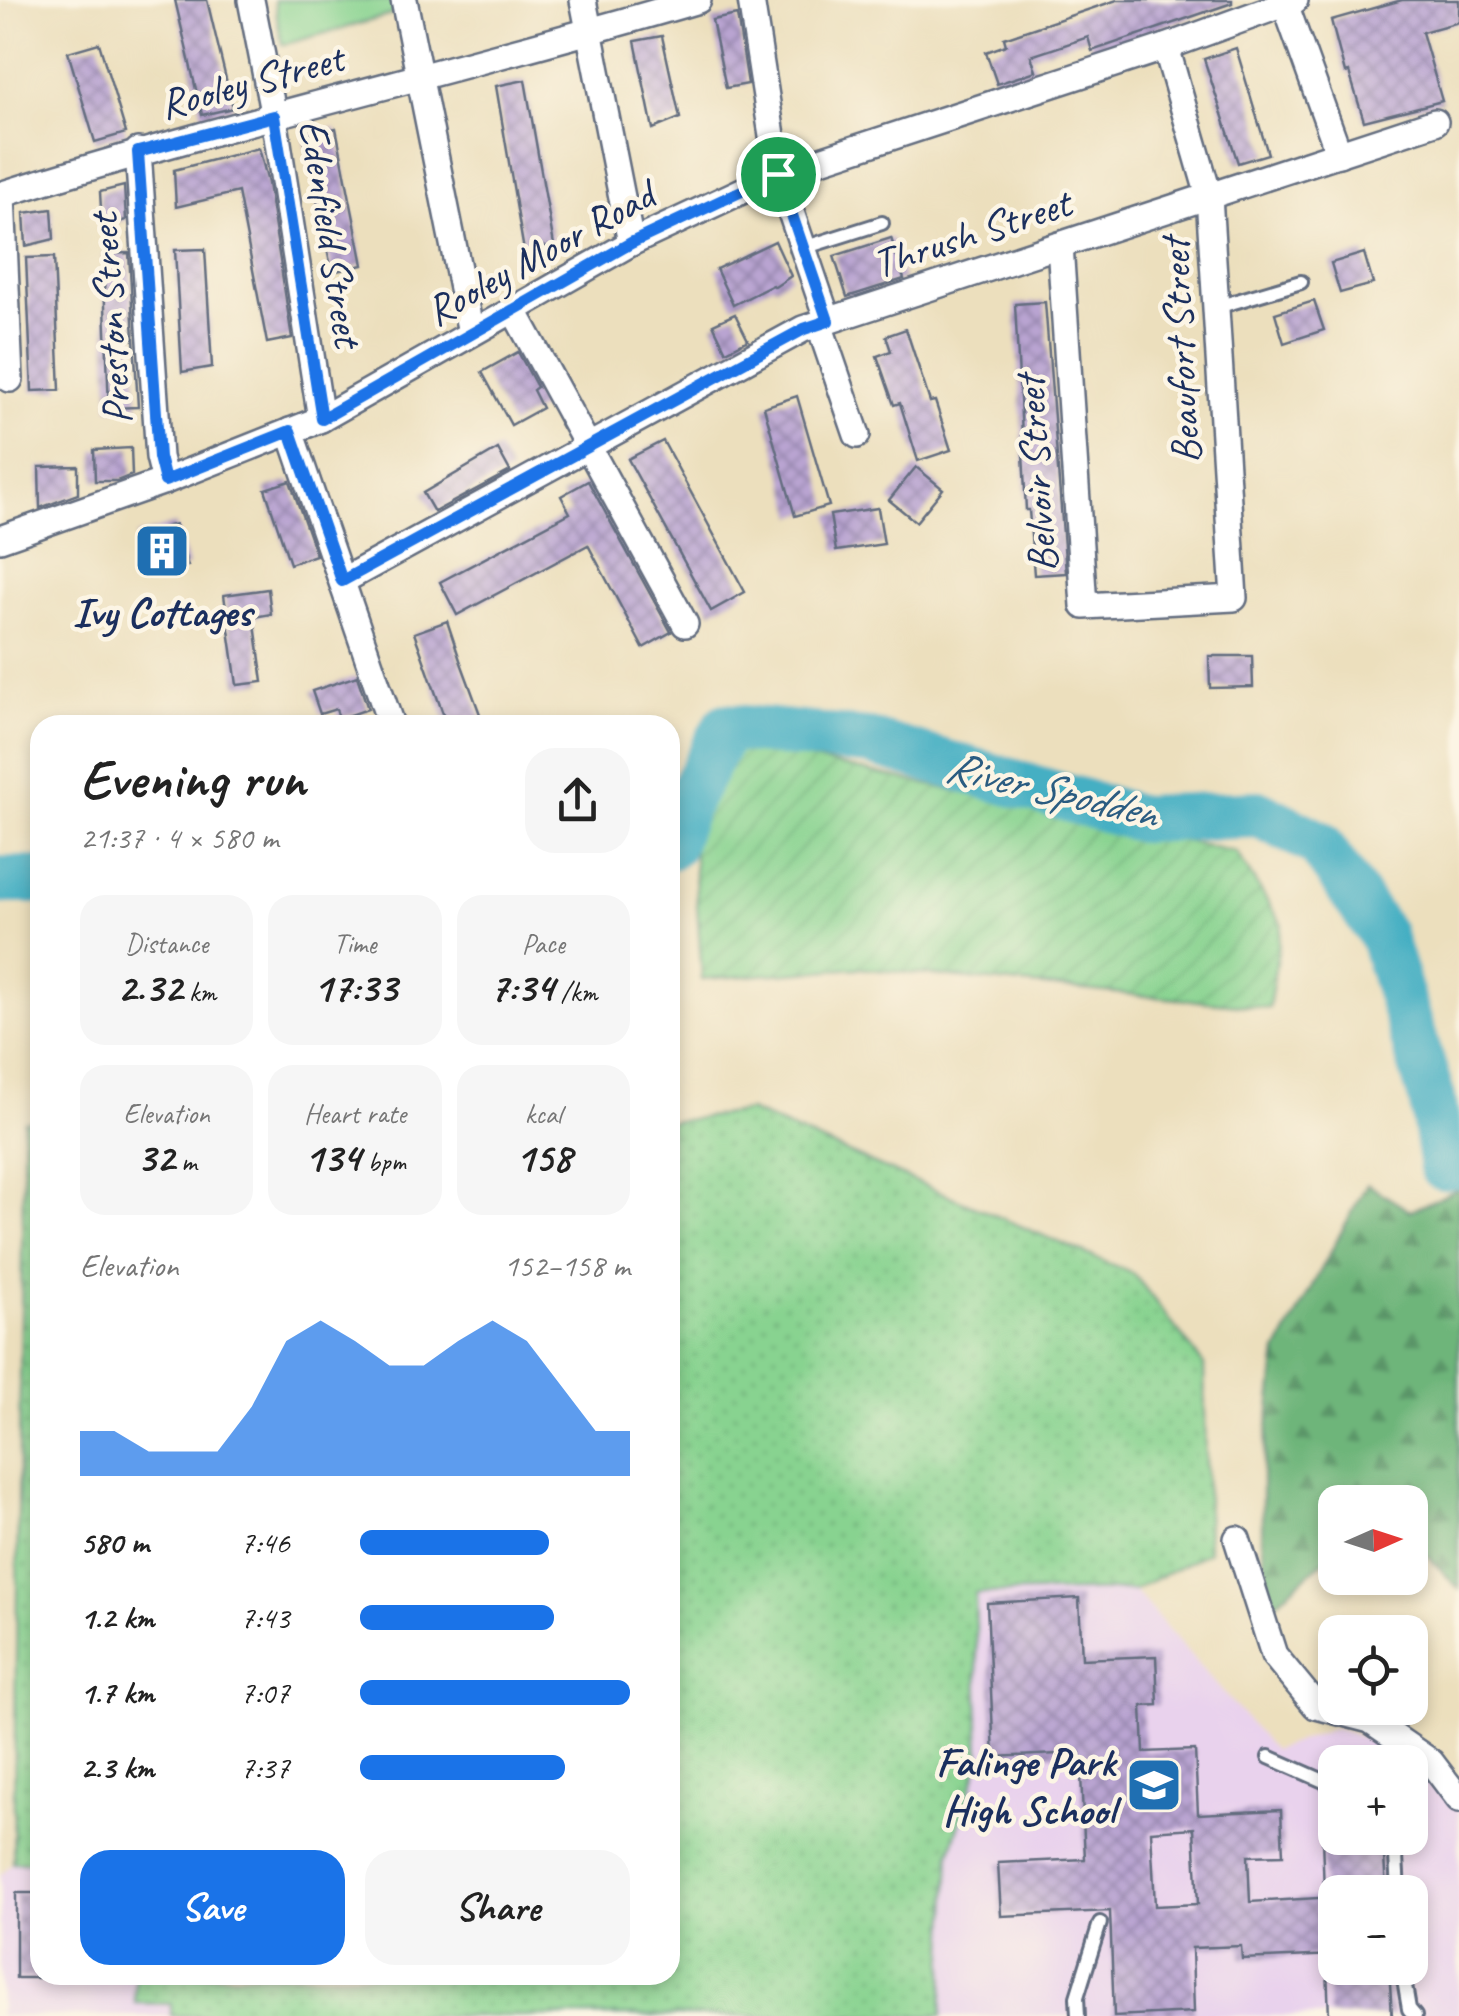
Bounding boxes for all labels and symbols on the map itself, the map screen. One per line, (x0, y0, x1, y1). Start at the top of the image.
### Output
street label: Rooley Street (154, 31, 353, 131)
street label: Edenfield Street (286, 116, 375, 354)
pin (736, 132, 821, 217)
street label: Rooley Moor Road (416, 166, 669, 338)
street label: Thrush Street (866, 175, 1081, 290)
street label: Preston Street (76, 208, 144, 426)
street label: Beaufort Street (1148, 232, 1213, 465)
street label: Belvoir Street (1003, 369, 1070, 574)
building icon: Ivy Cottages (132, 521, 192, 581)
place label: Ivy Cottages (72, 586, 256, 639)
water label: River Spodden (941, 738, 1166, 842)
north arrow (1318, 1485, 1428, 1595)
place label: Falinge Park High School (936, 1736, 1123, 1837)
school or university icon: Falinge Park High School (1124, 1755, 1184, 1815)

